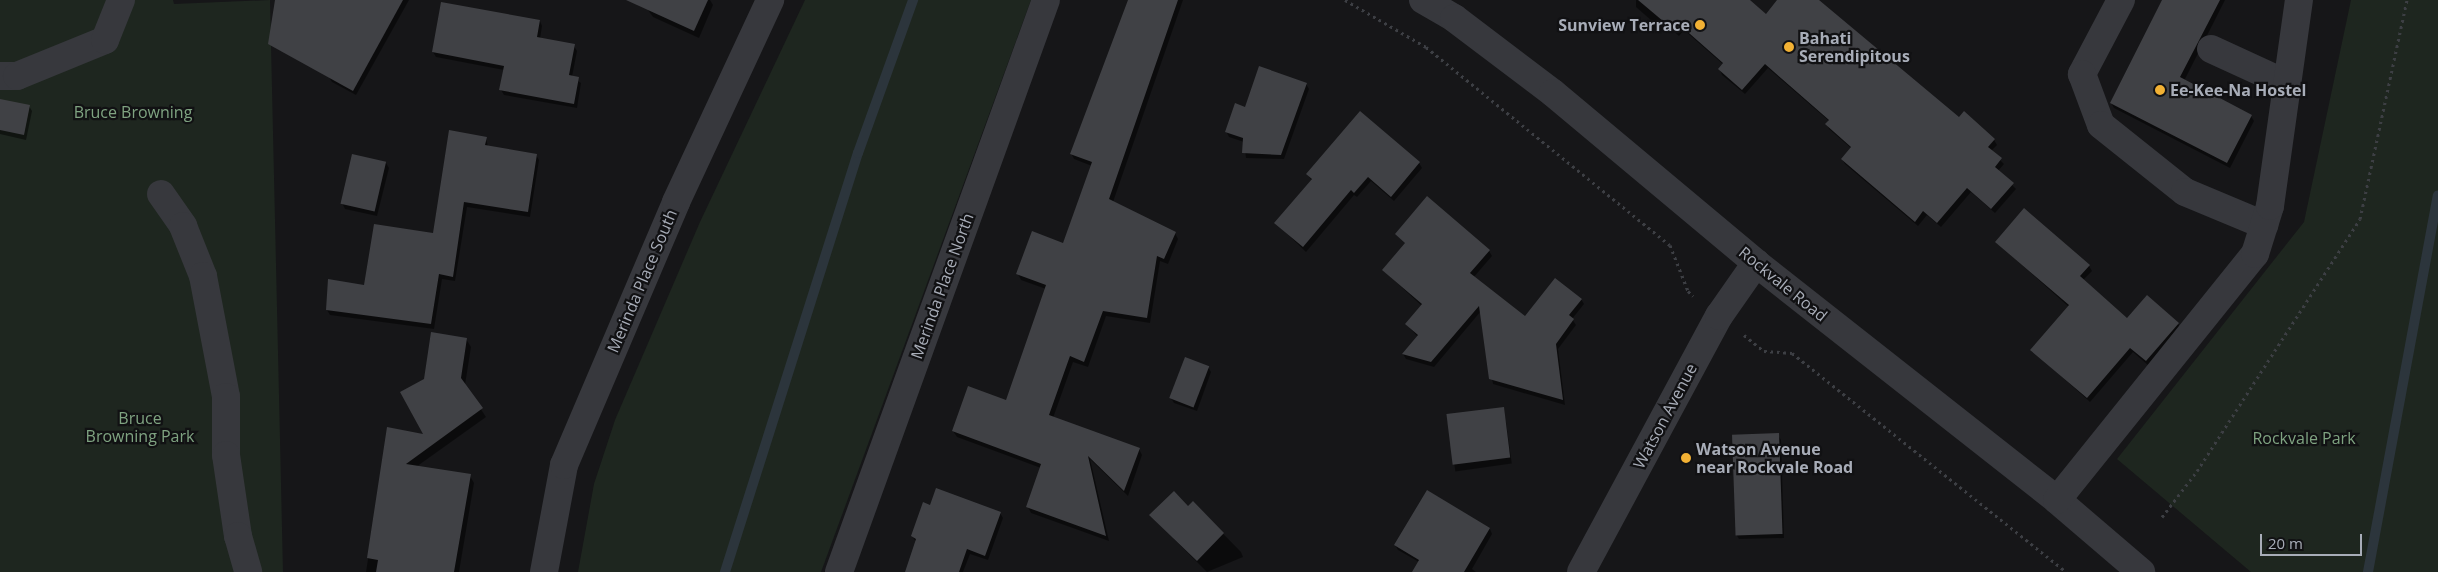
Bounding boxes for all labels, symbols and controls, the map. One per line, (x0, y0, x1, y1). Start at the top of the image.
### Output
place label: Sunview Terrace (1558, 15, 1690, 35)
marker: Sunview Terrace (1694, 19, 1706, 31)
place label: Bahati Serendipitous (1799, 28, 1910, 66)
marker: Bahati Serendipitous (1783, 41, 1795, 53)
place label: Ee-Kee-Na Hostel (2170, 80, 2306, 100)
marker: Ee-Kee-Na Hostel (2154, 84, 2166, 96)
park label: Bruce Browning (74, 102, 192, 122)
street label: Merinda Place South (603, 207, 681, 355)
street label: Merinda Place North (907, 211, 977, 361)
street label: Rockvale Road (1735, 243, 1831, 325)
street label: Watson Avenue (1629, 360, 1701, 472)
park label: Bruce Browning Park (86, 408, 194, 446)
park label: Rockvale Park (2252, 428, 2356, 448)
place label: Watson Avenue near Rockvale Road (1696, 439, 1853, 477)
marker: Watson Avenue near Rockvale Road (1680, 452, 1692, 464)
scale bar (2263, 524, 2366, 556)
text: 20 m (2268, 533, 2303, 553)

